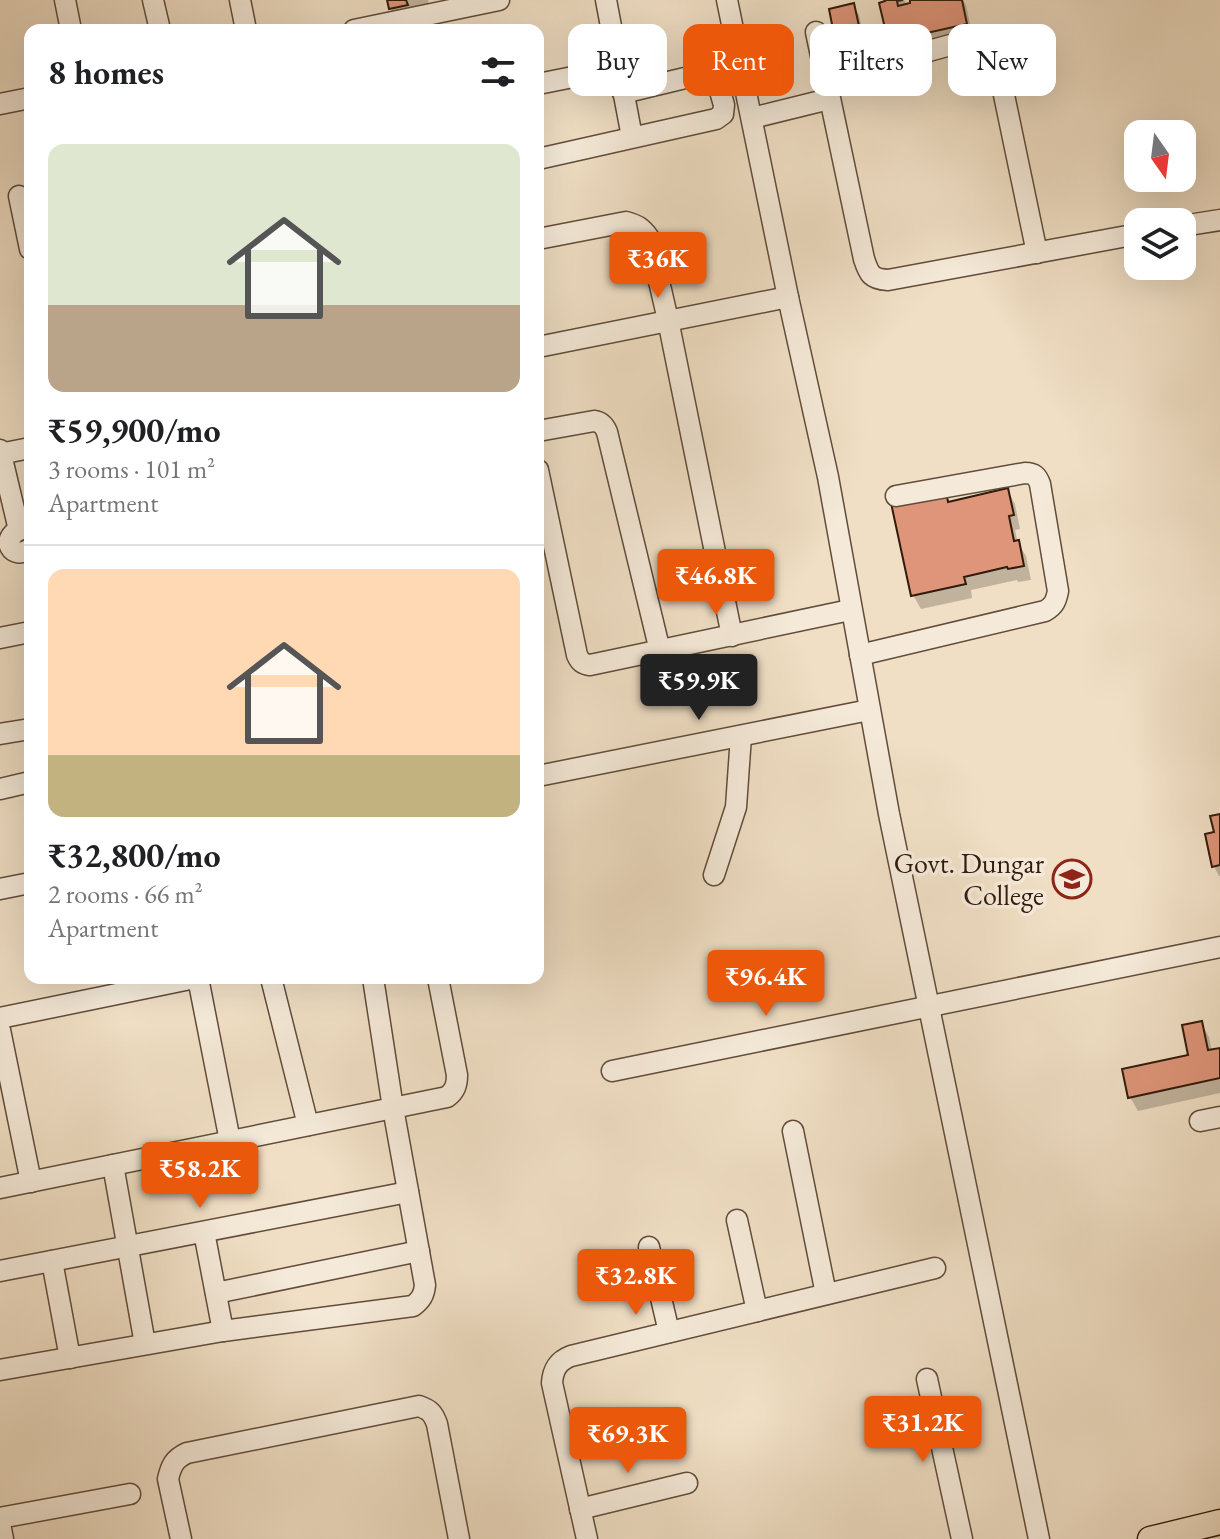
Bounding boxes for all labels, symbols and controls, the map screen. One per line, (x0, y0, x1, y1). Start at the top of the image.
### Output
chip: Buy (568, 24, 667, 96)
chip: Rent (683, 24, 794, 96)
chip: Filters (810, 24, 932, 96)
chip: New (948, 24, 1056, 96)
text: 8 homes (48, 50, 164, 94)
icon: filters (476, 50, 520, 94)
north arrow (1124, 120, 1196, 192)
map controls (1124, 120, 1196, 280)
icon: home (212, 196, 356, 340)
button: layers (1124, 208, 1196, 280)
pin: ₹36K (611, 232, 705, 300)
text: ₹36K (627, 241, 689, 275)
text: ₹59,900/mo (48, 408, 221, 452)
text: 3 rooms · 101 m² (48, 452, 215, 486)
text: Apartment (48, 486, 158, 520)
pin: ₹46.8K (651, 549, 781, 617)
text: ₹46.8K (675, 558, 757, 592)
icon: home (212, 621, 356, 765)
pin: ₹59.9K (634, 654, 764, 722)
text: ₹59.9K (658, 663, 740, 697)
text: ₹32,800/mo (48, 833, 221, 877)
place label: Govt. Dungar College (894, 845, 1045, 913)
school or university icon: Govt. Dungar College (1051, 858, 1093, 900)
text: 2 rooms · 66 m² (48, 877, 203, 911)
text: Apartment (48, 911, 158, 945)
pin: ₹96.4K (701, 950, 831, 1018)
text: ₹96.4K (725, 959, 807, 993)
pin: ₹58.2K (135, 1142, 265, 1210)
text: ₹58.2K (159, 1151, 241, 1185)
pin: ₹32.8K (571, 1249, 701, 1317)
text: ₹32.8K (595, 1258, 677, 1292)
pin: ₹31.2K (858, 1396, 988, 1464)
text: ₹31.2K (882, 1405, 964, 1439)
pin: ₹69.3K (563, 1407, 693, 1475)
text: ₹69.3K (587, 1416, 669, 1450)

